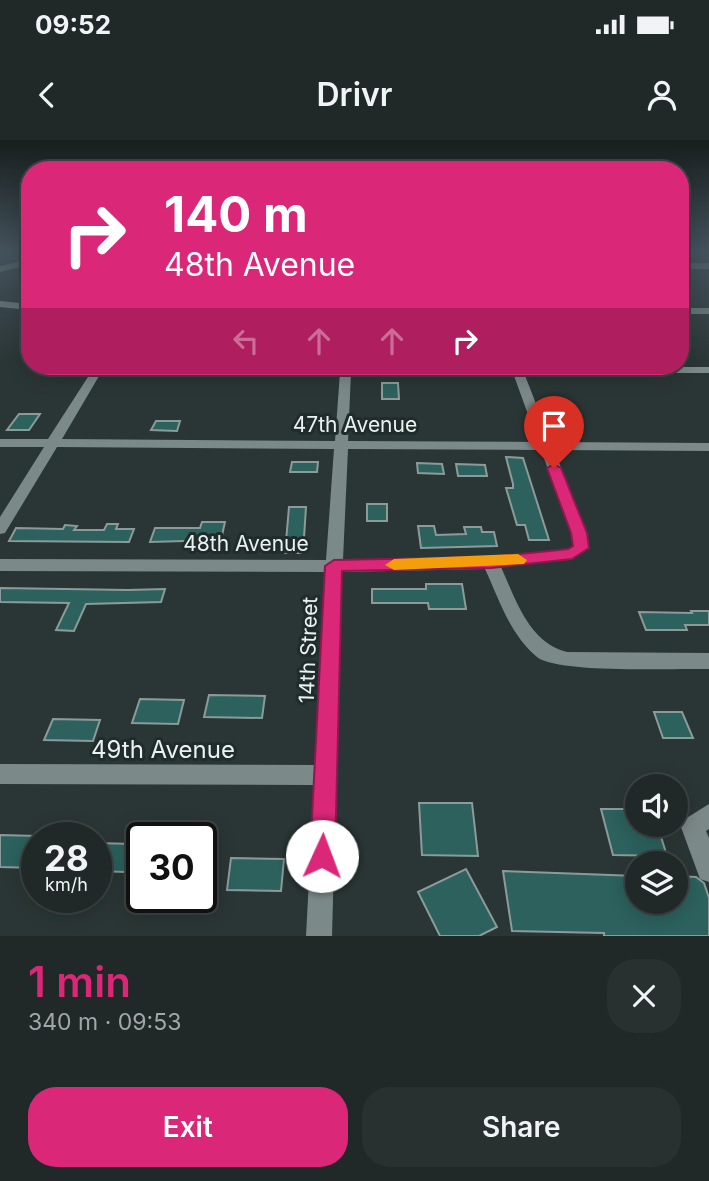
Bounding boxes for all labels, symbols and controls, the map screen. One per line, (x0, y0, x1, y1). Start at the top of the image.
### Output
text: 09:52 (35, 9, 111, 40)
text: Drivr (317, 75, 392, 114)
icon: back (28, 76, 66, 114)
icon: person (643, 76, 681, 114)
text: 140 m (164, 185, 308, 244)
icon: right (49, 189, 140, 280)
text: 48th Avenue (164, 245, 355, 284)
icon: left (227, 322, 265, 360)
icon: ahead (300, 322, 338, 360)
icon: ahead (373, 322, 411, 360)
icon: right (446, 322, 484, 360)
pin (524, 396, 584, 468)
icon: arrive (535, 407, 573, 445)
street label: 47th Avenue (293, 412, 417, 437)
street label: 48th Avenue (183, 531, 309, 556)
street label: 14th Street (294, 596, 322, 704)
street label: 49th Avenue (91, 735, 235, 764)
map controls (625, 774, 688, 914)
button: sound (625, 774, 688, 837)
position arrow (285, 819, 359, 893)
speed limit sign: 30 (126, 822, 217, 913)
text: 28 (44, 837, 89, 879)
button: layers (625, 851, 688, 914)
text: km/h (45, 874, 88, 895)
text: 1 min (28, 956, 131, 1007)
button: close (607, 959, 681, 1033)
text: 340 m · 09:53 (28, 1008, 181, 1036)
button: Exit (28, 1087, 348, 1167)
button: Share (362, 1087, 681, 1167)

